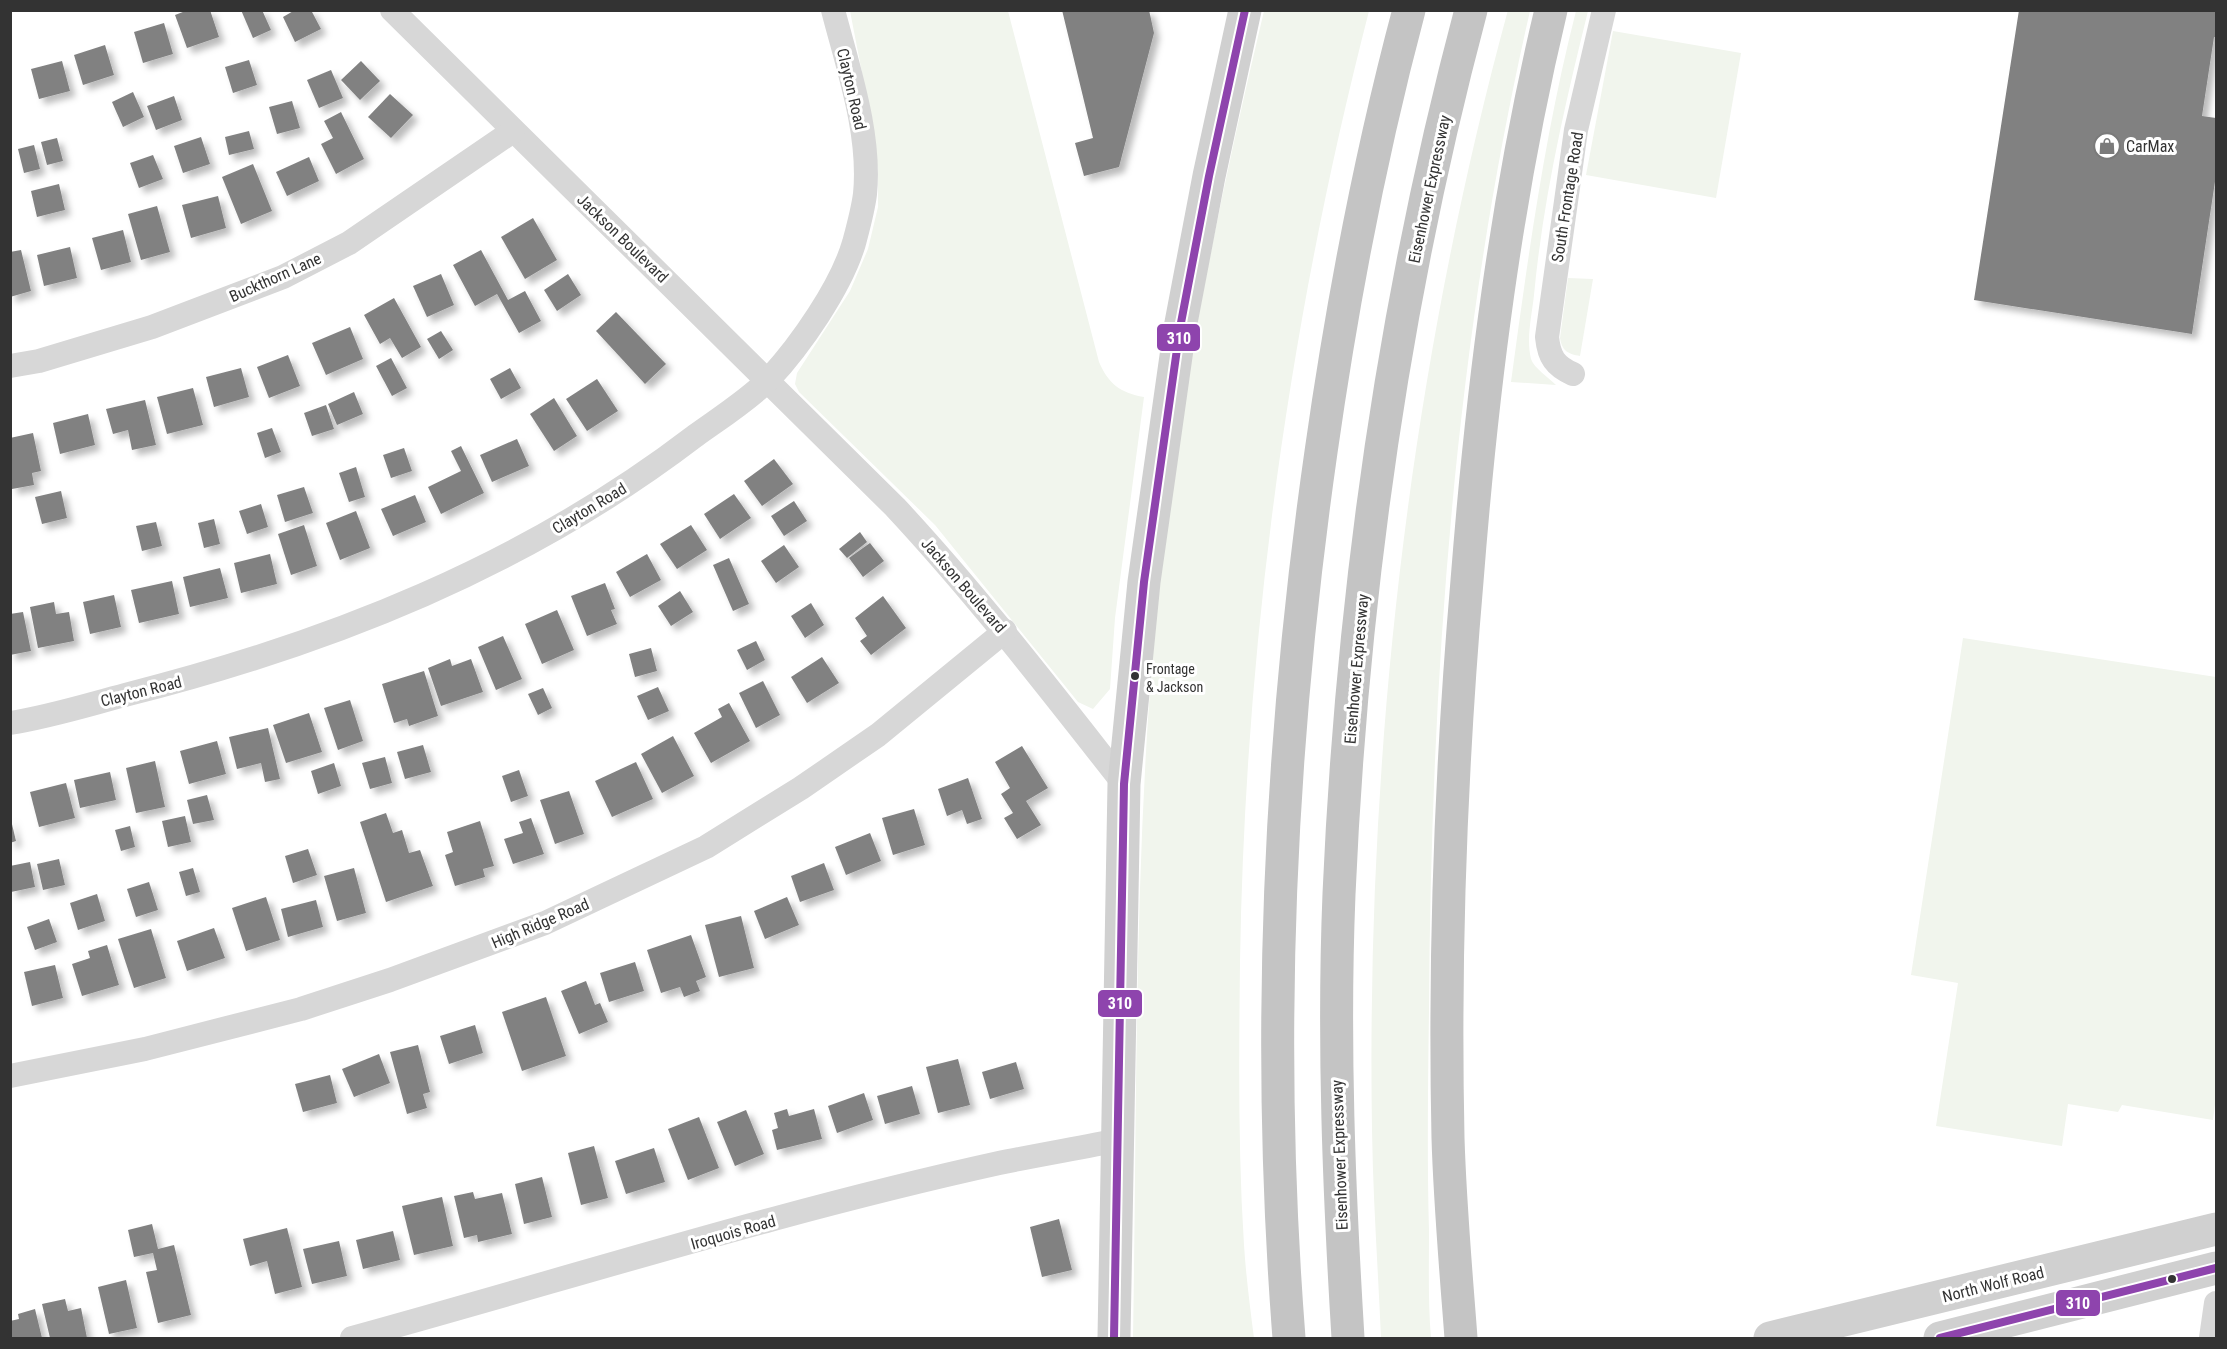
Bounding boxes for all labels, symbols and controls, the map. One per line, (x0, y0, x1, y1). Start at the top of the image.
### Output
street label: Clayton Road (833, 46, 870, 132)
street label: Eisenhower Expressway (1405, 113, 1455, 265)
street label: South Frontage Road (1548, 131, 1587, 264)
shop icon: CarMax (2092, 131, 2122, 161)
place label: CarMax (2126, 137, 2174, 156)
street label: Jackson Boulevard (573, 190, 672, 287)
street label: Buckthorn Lane (226, 249, 324, 306)
line badge: 310 (1156, 323, 1201, 352)
text: 310 (1167, 329, 1191, 348)
street label: Clayton Road (549, 479, 630, 538)
street label: Jackson Boulevard (917, 534, 1010, 637)
street label: Eisenhower Expressway (1340, 593, 1373, 745)
place label: Frontage & Jackson (1146, 661, 1203, 695)
marker: Frontage & Jackson (1129, 670, 1141, 682)
street label: Clayton Road (99, 672, 184, 711)
street label: High Ridge Road (489, 894, 592, 953)
line badge: 310 (1097, 989, 1143, 1018)
text: 310 (1108, 994, 1132, 1013)
street label: Eisenhower Expressway (1327, 1079, 1352, 1231)
street label: Iroquois Road (689, 1211, 778, 1254)
street label: North Wolf Road (1940, 1263, 2046, 1306)
unlabelled marker (2166, 1273, 2178, 1285)
line badge: 310 (2055, 1289, 2101, 1317)
text: 310 (2066, 1294, 2090, 1313)

